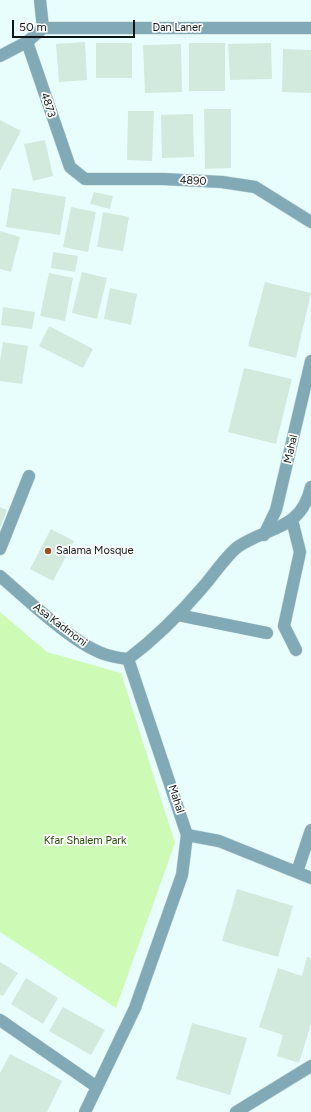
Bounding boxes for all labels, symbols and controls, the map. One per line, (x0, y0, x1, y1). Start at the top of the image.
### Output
scale bar (14, 12, 137, 38)
text: 50 m (19, 20, 47, 34)
street label: Dan Laner (152, 21, 202, 35)
street label: 4873 (38, 91, 58, 119)
street label: 4890 (179, 174, 207, 188)
street label: Mahal (281, 433, 301, 465)
place label: Salama Mosque (56, 544, 133, 558)
marker: Salama Mosque (43, 546, 53, 556)
street label: Asa Kadmoni (30, 600, 90, 650)
street label: Mahal (165, 783, 187, 815)
park label: Kfar Shalem Park (44, 834, 126, 848)

